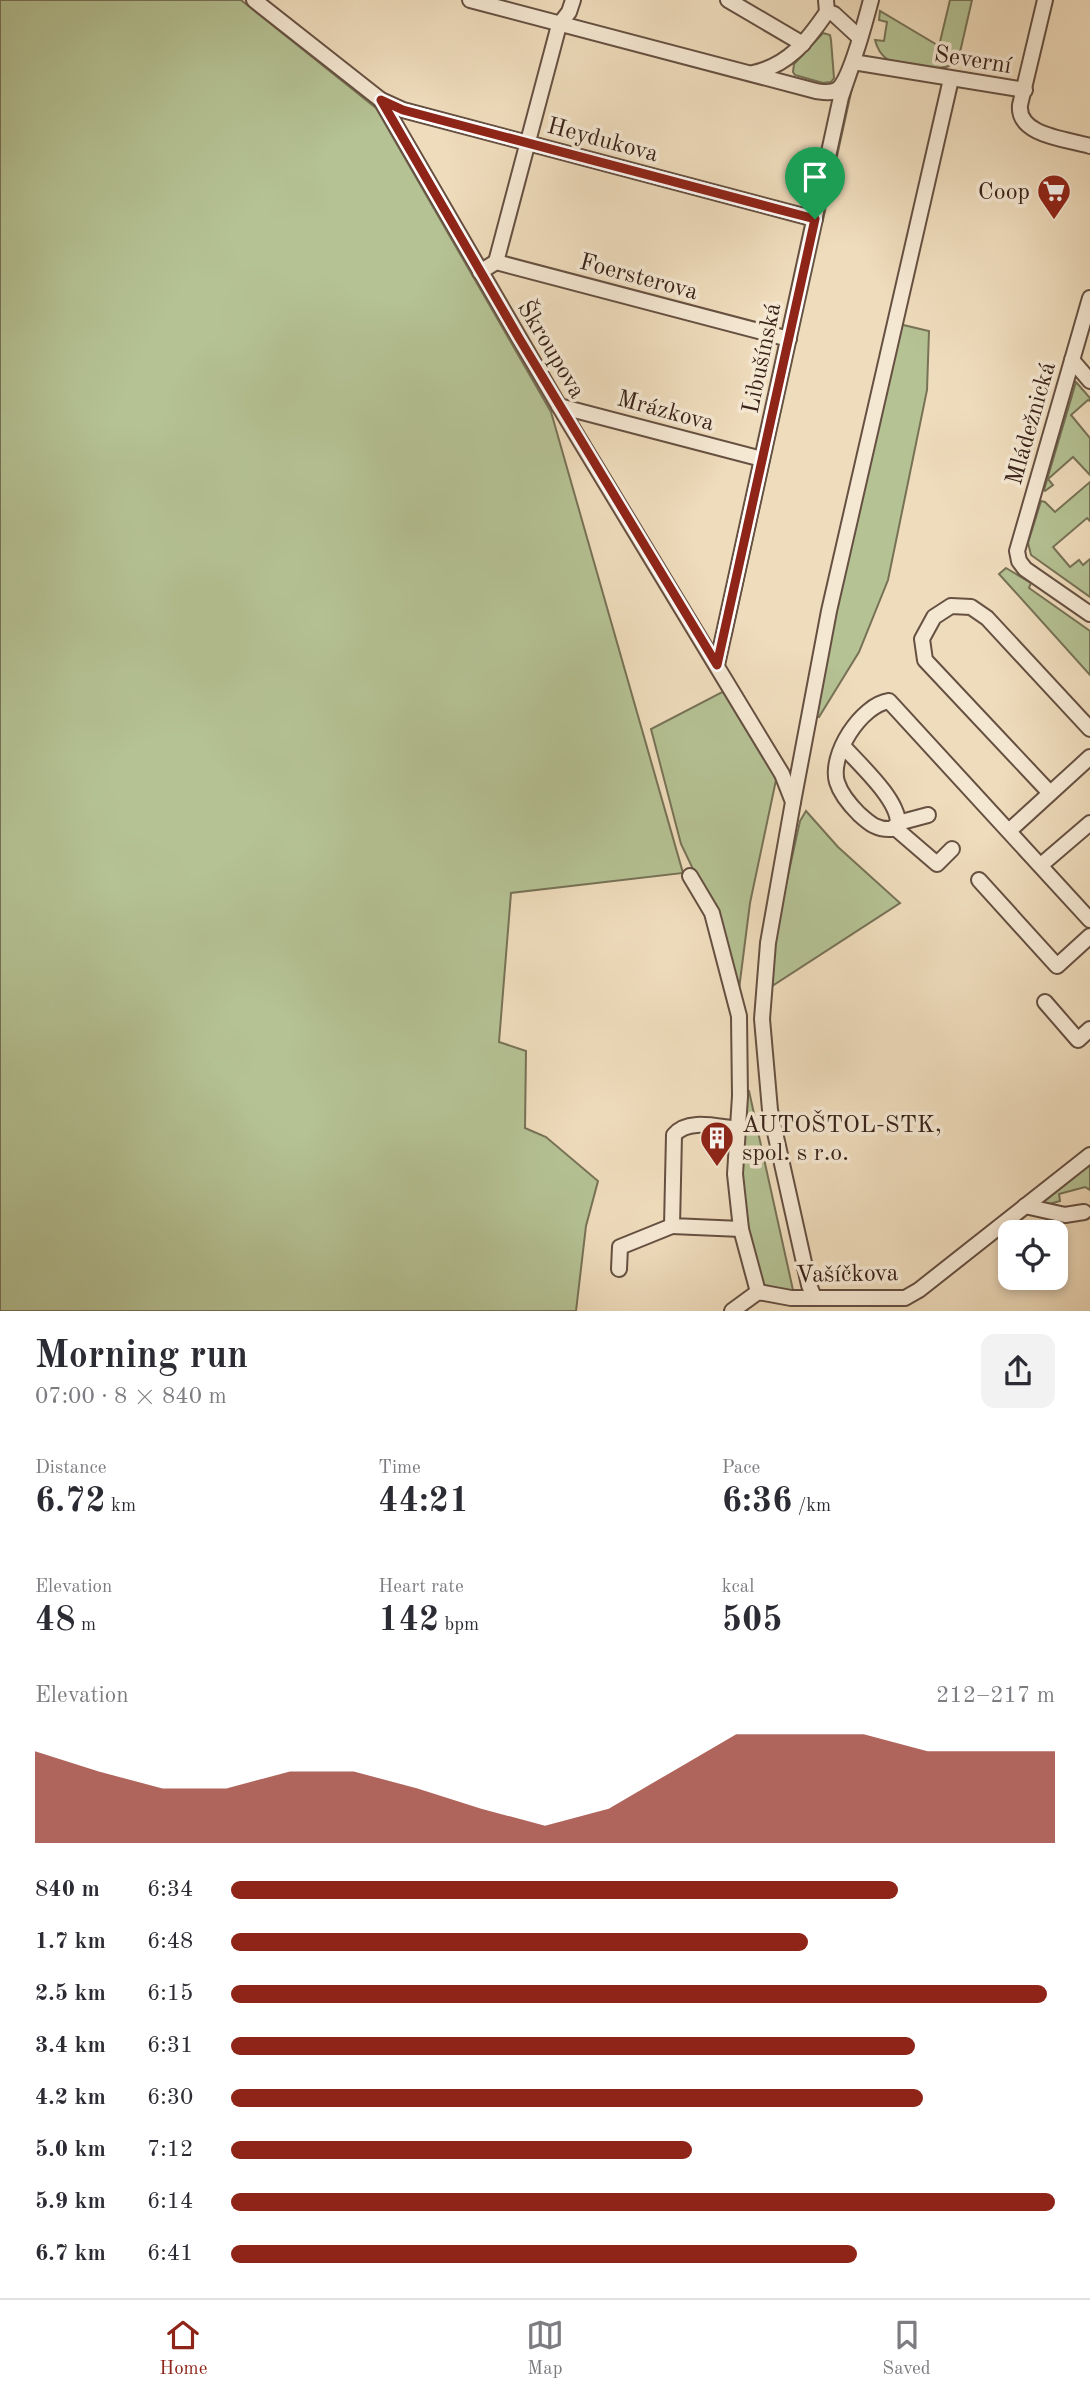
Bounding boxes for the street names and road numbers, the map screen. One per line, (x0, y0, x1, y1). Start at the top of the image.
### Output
street label: Severní (932, 43, 1014, 79)
street label: Heydukova (544, 115, 661, 167)
street label: Foersterova (577, 251, 700, 305)
street label: Škroupova (512, 295, 593, 403)
street label: Libušínská (740, 301, 786, 416)
street label: Mládežnická (1003, 359, 1061, 488)
street label: Mrázkova (614, 387, 717, 436)
street label: Vašíčkova (795, 1262, 899, 1288)

